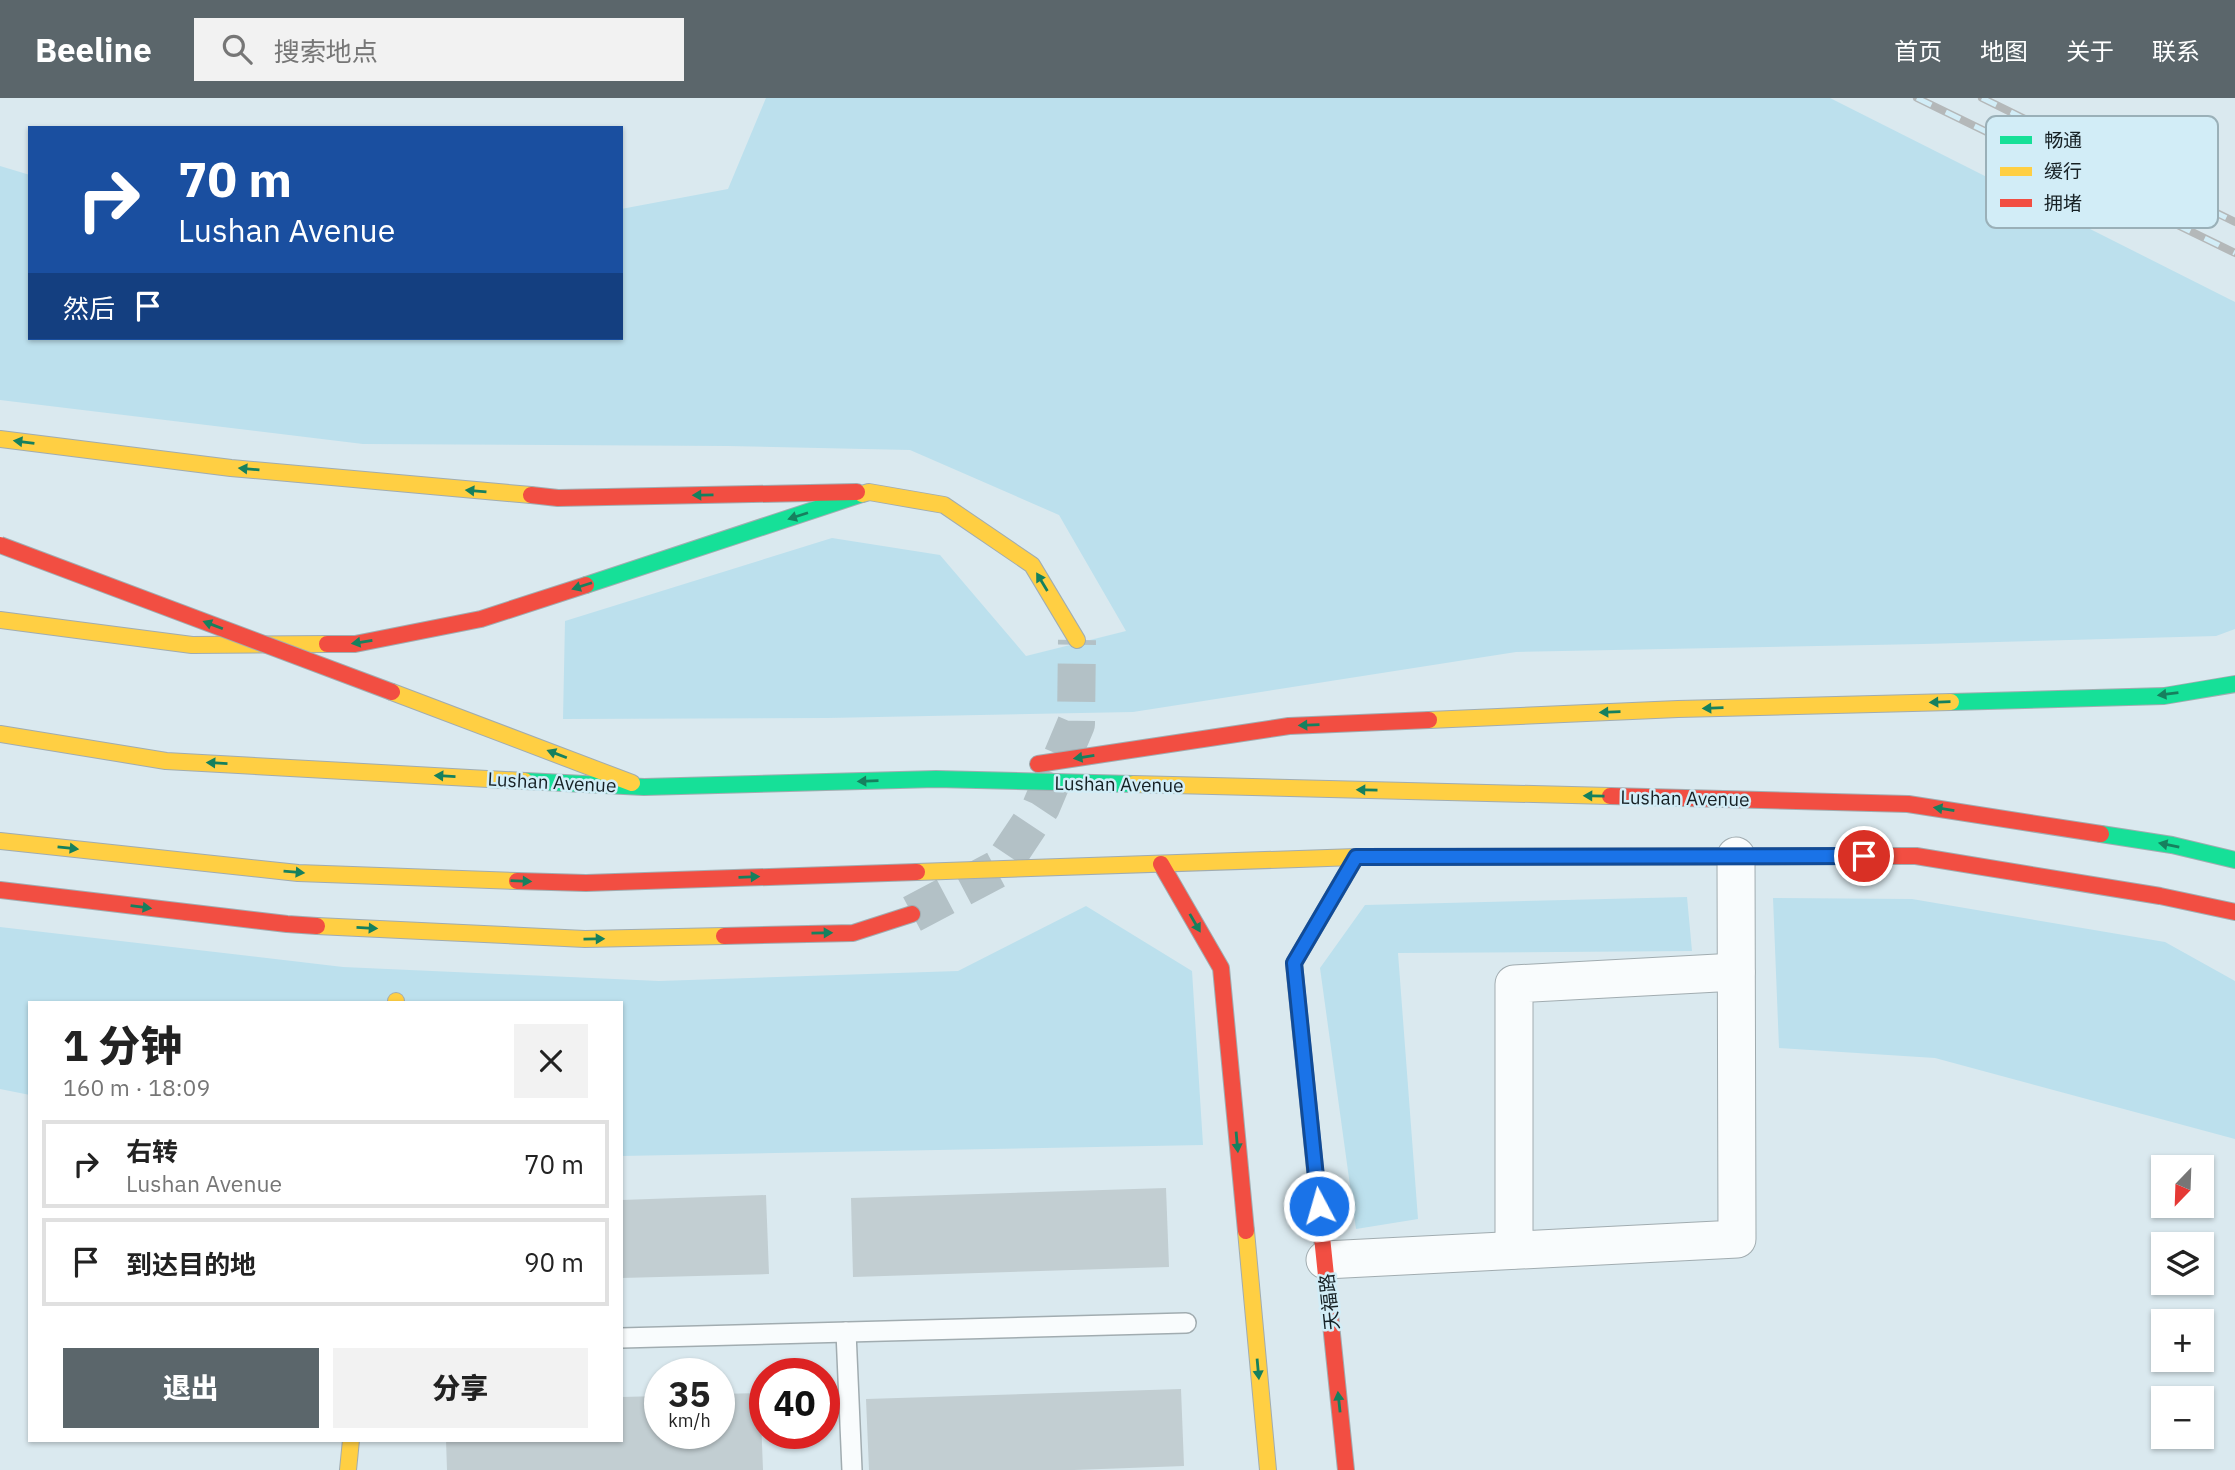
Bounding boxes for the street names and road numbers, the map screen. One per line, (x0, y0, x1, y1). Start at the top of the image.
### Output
street label: Lushan Avenue (487, 767, 617, 797)
street label: Lushan Avenue (1054, 771, 1184, 797)
street label: Lushan Avenue (1620, 785, 1750, 811)
street label: 天福路 (1314, 1272, 1344, 1332)

